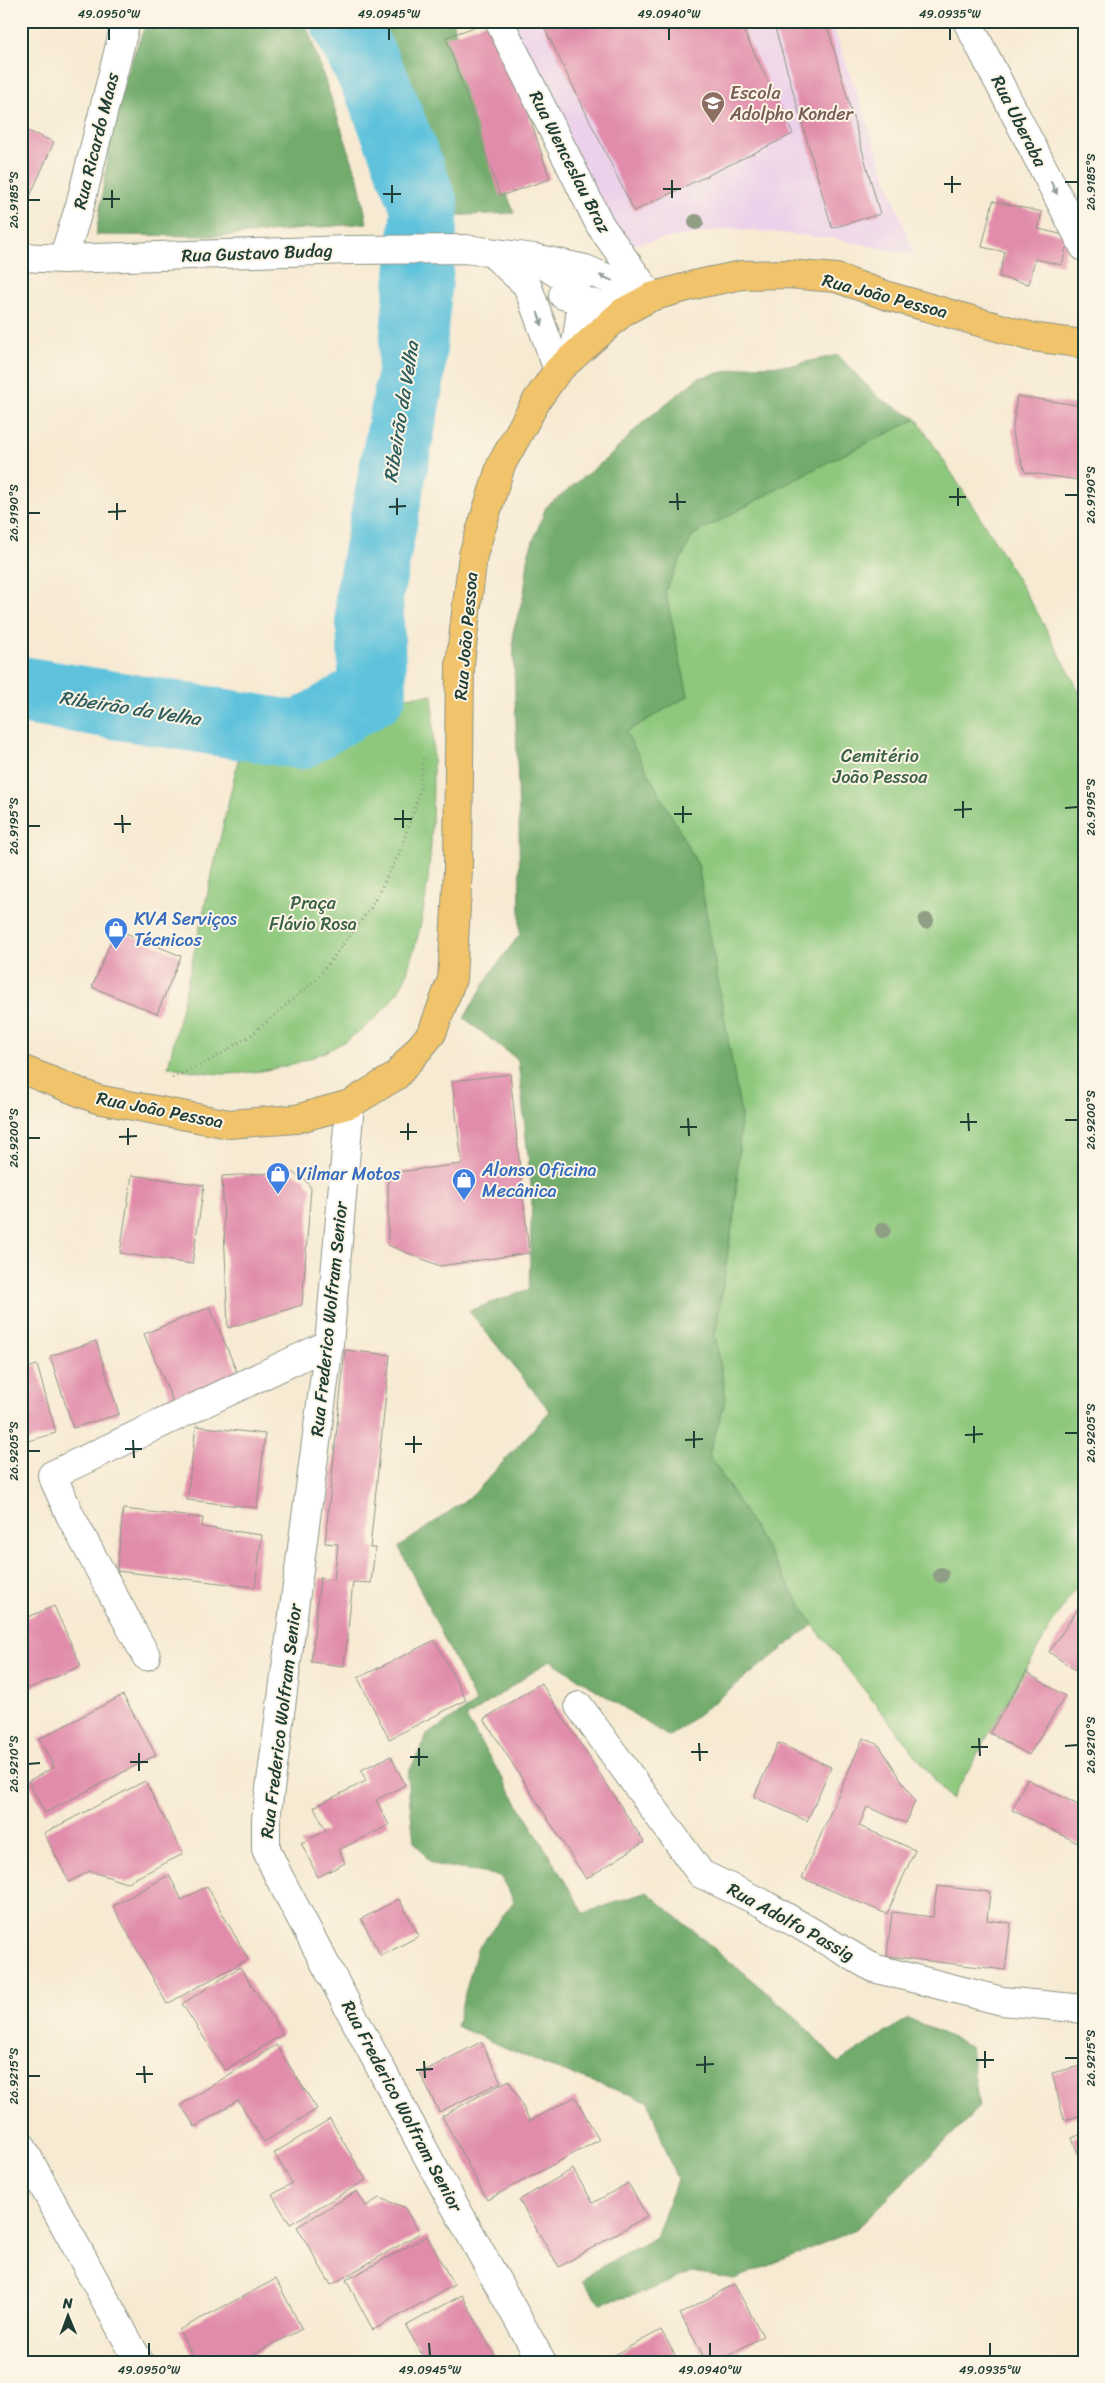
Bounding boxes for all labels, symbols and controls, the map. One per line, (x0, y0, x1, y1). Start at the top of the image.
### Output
text: 49.0950°W (78, 3, 141, 25)
text: 49.0945°W (358, 3, 421, 25)
text: 49.0940°W (638, 3, 701, 25)
text: 49.0935°W (919, 3, 982, 25)
street label: Rua Ricardo Maas (64, 69, 129, 213)
street label: Rua Uberaba (982, 69, 1056, 174)
place label: Escola Adolpho Konder (729, 77, 855, 130)
street label: Rua Wenceslau Braz (520, 85, 620, 240)
school or university icon: Escola Adolpho Konder (700, 90, 726, 124)
text: 26.9185°S (1080, 153, 1102, 211)
text: 26.9185°S (3, 171, 25, 229)
one-way arrow (1050, 181, 1058, 196)
street label: Rua Gustavo Budag (181, 234, 333, 272)
street label: Rua João Pessoa (819, 264, 951, 328)
one-way arrow (599, 274, 613, 282)
one-way arrow (536, 312, 544, 327)
water label: Ribeirão da Velha (374, 338, 429, 485)
text: 26.9190°S (1080, 466, 1102, 524)
text: 26.9190°S (3, 484, 25, 542)
street label: Rua João Pessoa (444, 571, 488, 701)
water label: Ribeirão da Velha (57, 681, 204, 736)
park label: Cemitério João Pessoa (832, 740, 928, 793)
text: 26.9195°S (1080, 778, 1102, 836)
text: 26.9195°S (3, 797, 25, 855)
park label: Praça Flávio Rosa (269, 887, 357, 940)
place label: KVA Serviços Técnicos (134, 903, 238, 956)
shop icon: KVA Serviços Técnicos (103, 916, 129, 950)
street label: Rua João Pessoa (94, 1082, 226, 1138)
text: 26.9200°S (1080, 1090, 1102, 1150)
text: 26.9200°S (3, 1108, 25, 1168)
place label: Alonso Oficina Mecânica (481, 1154, 597, 1207)
place label: Vilmar Motos (296, 1158, 401, 1190)
shop icon: Vilmar Motos (265, 1161, 291, 1195)
shop icon: Alonso Oficina Mecânica (451, 1167, 477, 1201)
street label: Rua Frederico Wolfram Senior (301, 1198, 357, 1438)
text: 26.9205°S (1080, 1403, 1102, 1463)
text: 26.9205°S (3, 1421, 25, 1481)
street label: Rua Frederico Wolfram Senior (251, 1600, 311, 1840)
text: 26.9210°S (1080, 1716, 1102, 1774)
text: 26.9210°S (3, 1735, 25, 1793)
street label: Rua Adolfo Passig (721, 1874, 861, 1970)
street label: Rua Frederico Wolfram Senior (332, 1994, 472, 2219)
text: 26.9215°S (1080, 2029, 1102, 2086)
text: 26.9215°S (3, 2047, 25, 2104)
north arrow (42, 2290, 92, 2340)
text: N (62, 2291, 73, 2316)
text: 49.0950°W (118, 2359, 181, 2381)
text: 49.0945°W (399, 2359, 462, 2381)
text: 49.0940°W (679, 2359, 742, 2381)
text: 49.0935°W (959, 2359, 1022, 2381)

